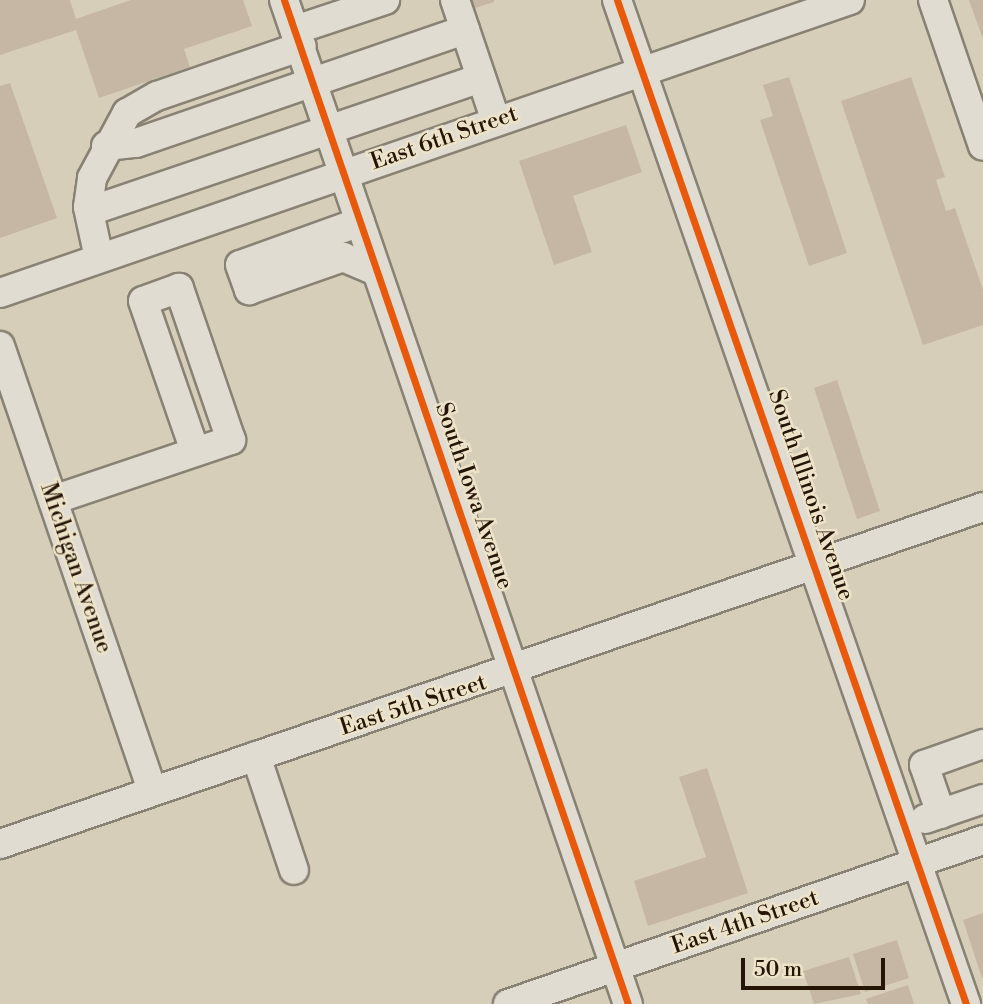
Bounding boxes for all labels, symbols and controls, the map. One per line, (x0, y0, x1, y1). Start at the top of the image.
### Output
street label: East 6th Street (367, 100, 521, 176)
street label: South Illinois Avenue (762, 386, 860, 604)
street label: South Iowa Avenue (429, 399, 519, 593)
street label: Michigan Avenue (34, 479, 118, 657)
street label: East 5th Street (336, 668, 490, 742)
street label: East 4th Street (668, 884, 822, 960)
scale bar (745, 944, 888, 988)
text: 50 m (754, 957, 802, 983)

